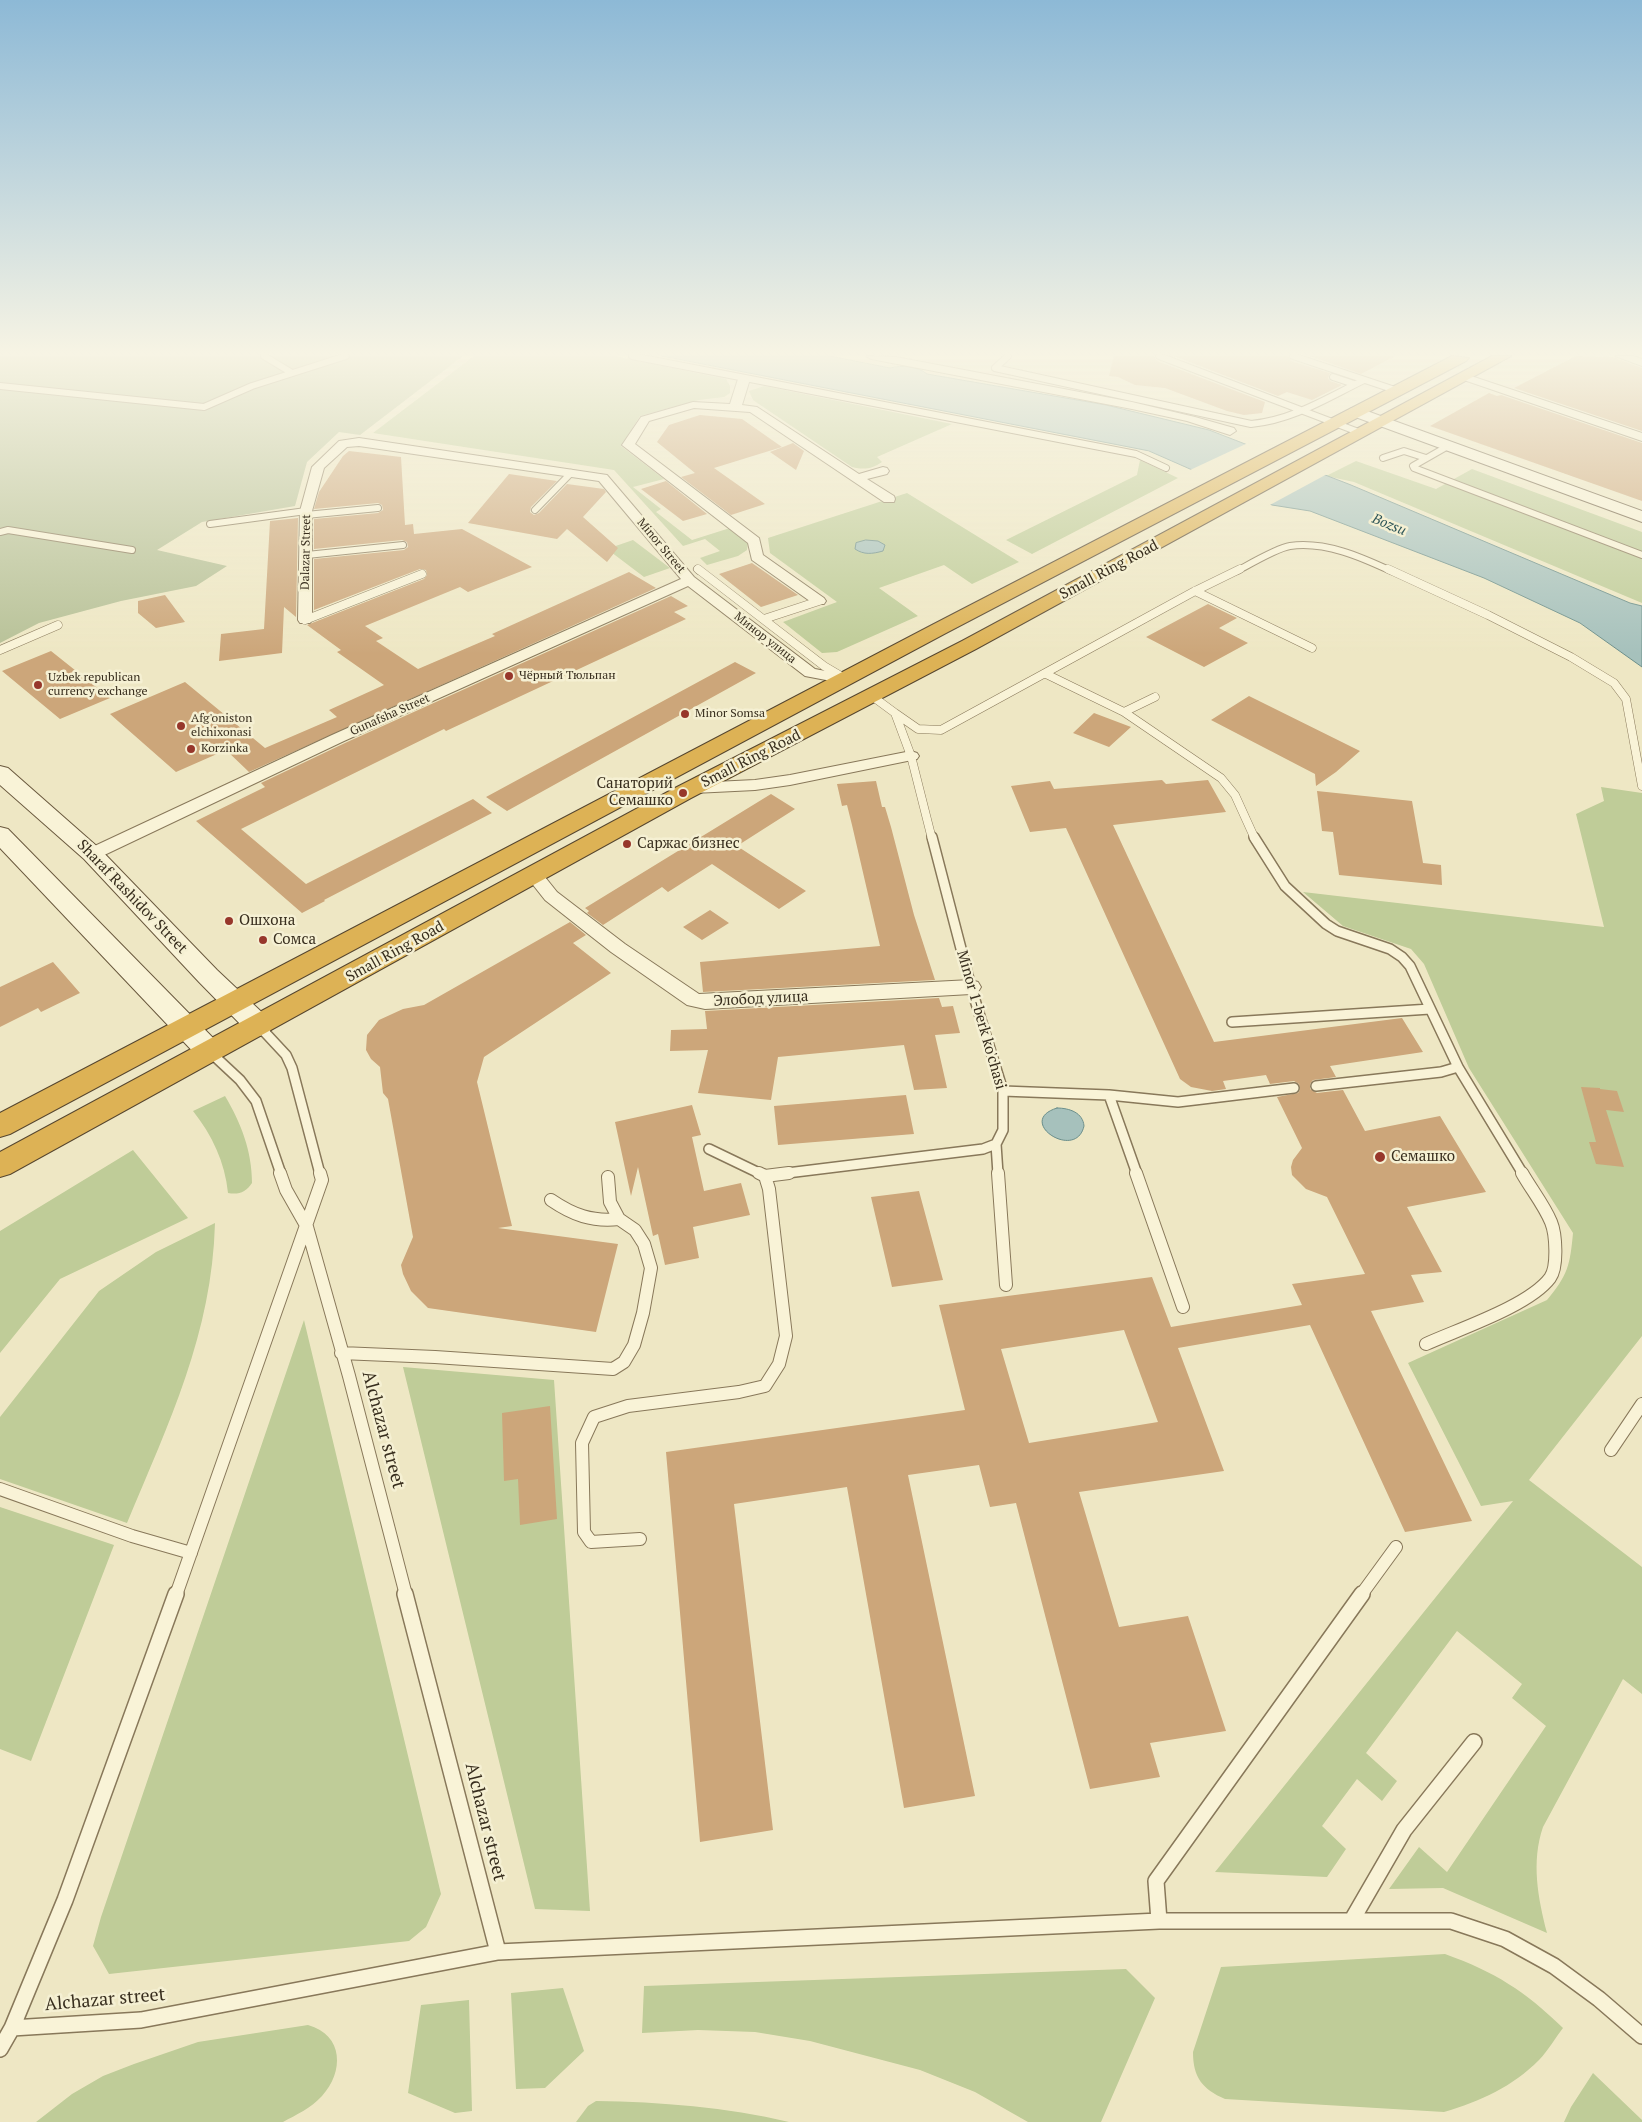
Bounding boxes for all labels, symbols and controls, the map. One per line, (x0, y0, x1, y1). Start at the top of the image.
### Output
water label: Bozsu (1370, 511, 1408, 539)
street label: Dalazar Street (298, 514, 314, 590)
street label: Minor Street (634, 516, 688, 576)
street label: Small Ring Road (1057, 536, 1161, 604)
street label: Минор улица (731, 609, 799, 667)
place label: Чёрный Тюльпан (519, 669, 616, 683)
marker: Чёрный Тюльпан (503, 670, 515, 682)
place label: Uzbek republican currency exchange (48, 671, 148, 699)
marker: Uzbek republican currency exchange (32, 679, 44, 691)
street label: Gunafsha Street (348, 691, 432, 739)
place label: Minor Somsa (695, 707, 765, 721)
marker: Minor Somsa (679, 708, 691, 720)
place label: Afg'oniston elchixonasi (191, 712, 252, 740)
marker: Afg'oniston elchixonasi (175, 720, 187, 732)
street label: Small Ring Road (698, 726, 804, 792)
place label: Korzinka (201, 742, 248, 756)
marker: Korzinka (185, 743, 197, 755)
place label: Санаторий Семашко (596, 775, 673, 810)
marker: Санаторий Семашко (677, 787, 689, 799)
place label: Саржас бизнес (637, 835, 740, 853)
street label: Sharaf Rashidov Street (73, 836, 191, 958)
marker: Саржас бизнес (621, 838, 633, 850)
place label: Ошхона (239, 912, 295, 930)
marker: Ошхона (223, 915, 235, 927)
street label: Small Ring Road (343, 918, 447, 986)
place label: Сомса (273, 931, 316, 949)
marker: Сомса (257, 934, 269, 946)
street label: Minor 1-berk ko'chasi (953, 948, 1009, 1092)
street label: Элобод улица (713, 988, 809, 1010)
place label: Семашко (1391, 1148, 1455, 1166)
marker: Семашко (1373, 1150, 1387, 1164)
street label: Alchazar street (357, 1369, 409, 1491)
street label: Alchazar street (460, 1761, 510, 1883)
street label: Alchazar street (44, 1984, 166, 2016)

